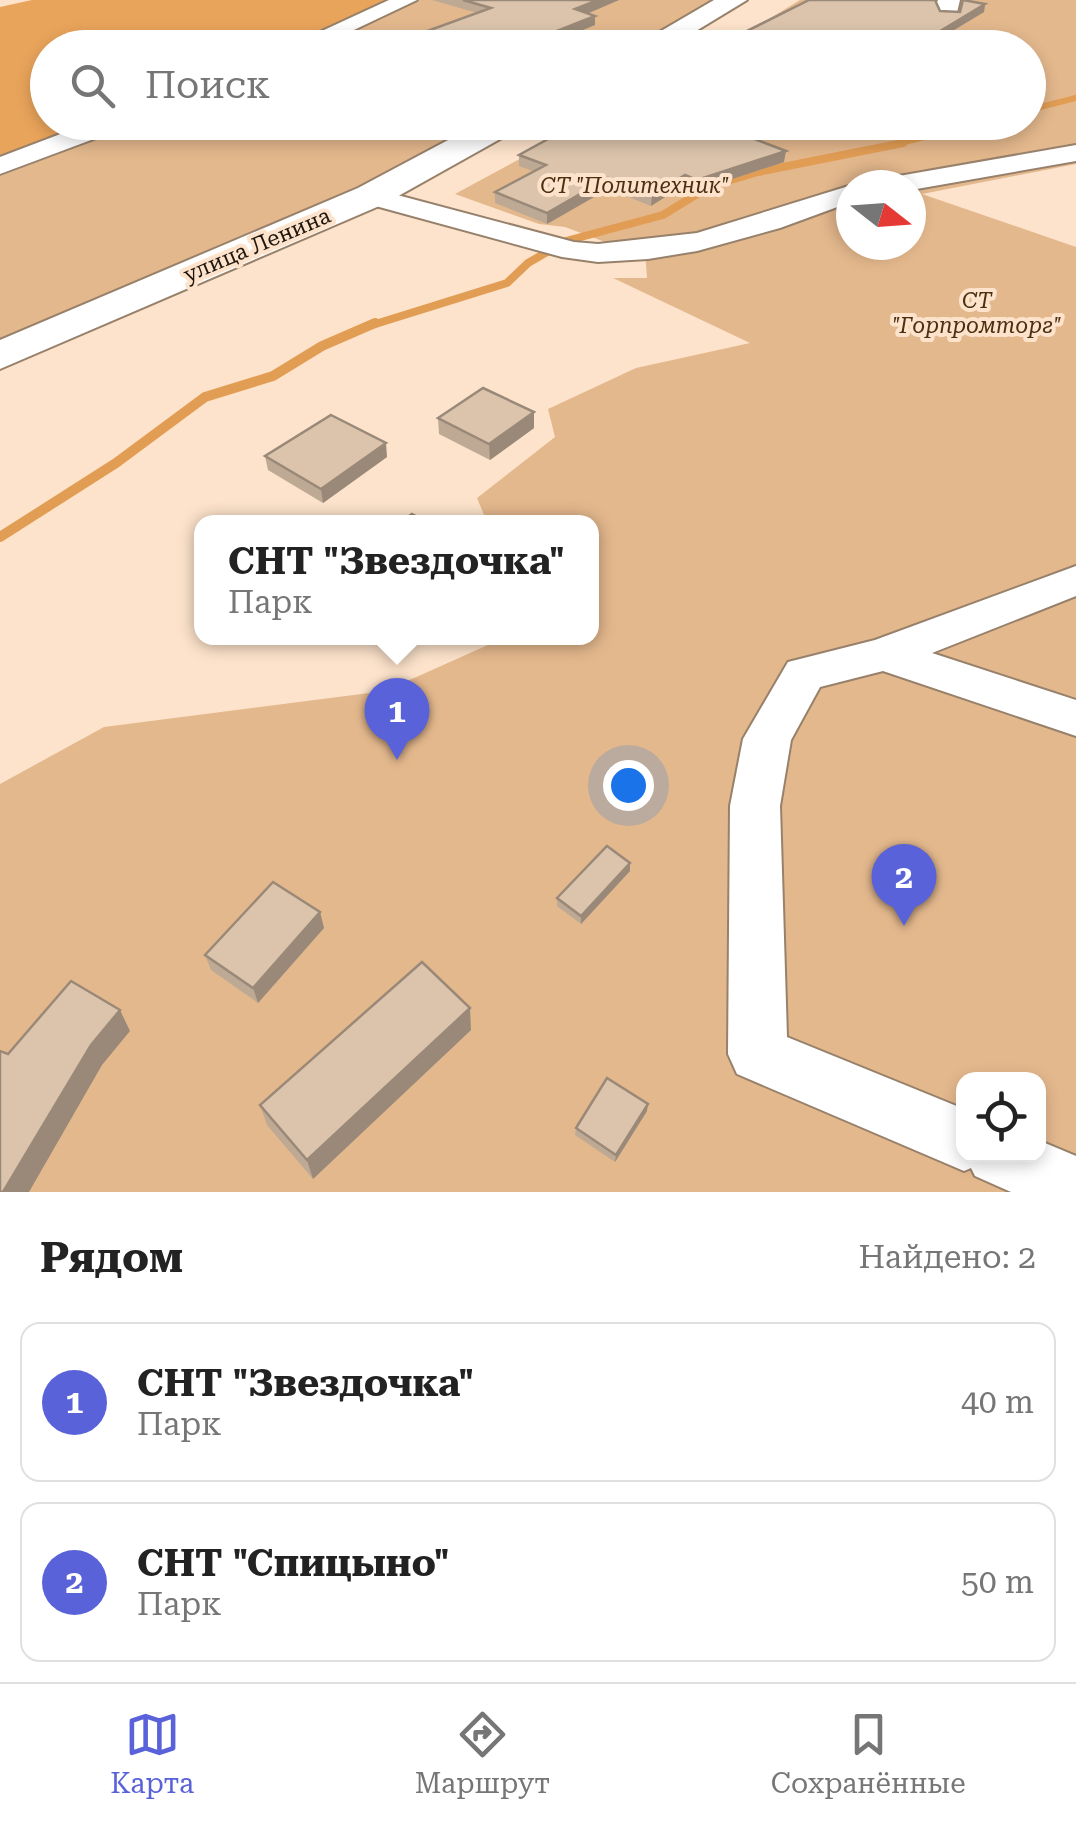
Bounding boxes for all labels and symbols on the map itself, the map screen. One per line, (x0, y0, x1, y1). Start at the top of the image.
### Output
north arrow (836, 170, 926, 260)
park label: СТ "Политехник" (540, 173, 730, 198)
street label: улица Ленина (180, 203, 334, 287)
park label: СТ "Горпромторг" (892, 288, 1062, 338)
pin: 1 (364, 678, 430, 760)
your location (603, 760, 654, 811)
pin: 2 (872, 844, 936, 926)

